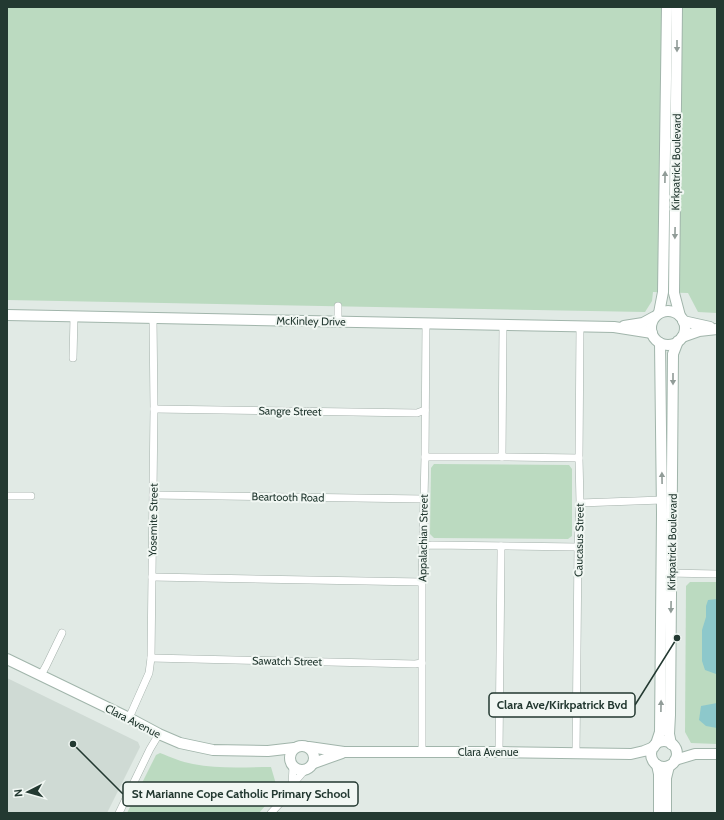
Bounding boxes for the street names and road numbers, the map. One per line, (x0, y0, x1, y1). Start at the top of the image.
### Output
street label: Kirkpatrick Boulevard (668, 113, 684, 211)
street label: McKinley Drive (276, 313, 346, 329)
street label: Sangre Street (258, 403, 322, 419)
street label: Yosemite Street (145, 483, 161, 558)
street label: Beartooth Road (252, 489, 324, 505)
street label: Kirkpatrick Boulevard (664, 493, 680, 591)
street label: Appalachian Street (415, 494, 431, 582)
street label: Caucasus Street (571, 503, 587, 577)
street label: Sawatch Street (252, 653, 322, 669)
street label: Clara Avenue (103, 701, 164, 741)
street label: Clara Avenue (458, 745, 519, 759)

